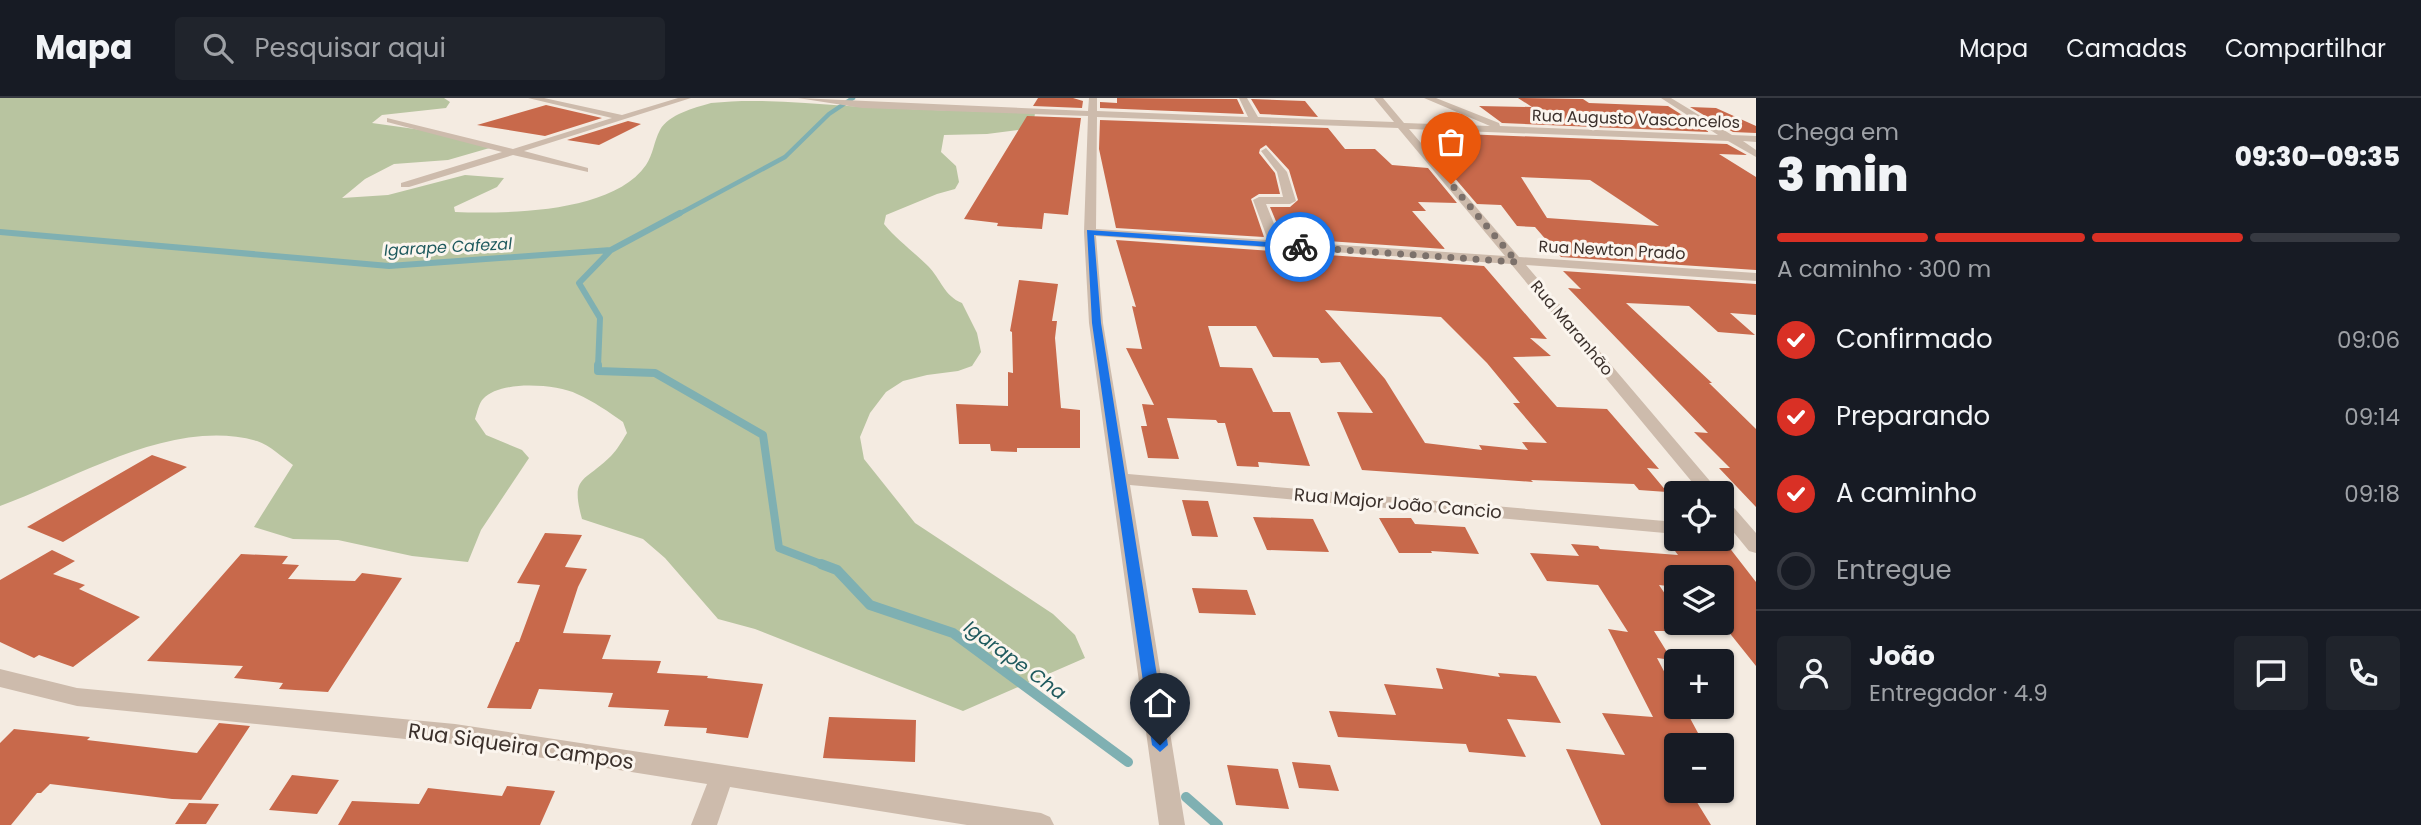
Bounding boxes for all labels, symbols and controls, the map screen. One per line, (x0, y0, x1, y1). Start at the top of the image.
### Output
search box (175, 17, 665, 80)
text: Mapa (35, 24, 133, 71)
icon: search (199, 29, 237, 67)
text: Pesquisar aqui (255, 30, 446, 66)
text: Mapa (1959, 32, 2028, 65)
text: Camadas (2066, 32, 2187, 65)
text: Compartilhar (2225, 32, 2386, 65)
street label: Rua Augusto Vasconcelos (1532, 104, 1740, 134)
pin (1421, 112, 1481, 184)
text: Chega em (1777, 116, 1899, 148)
icon: bag (1432, 123, 1470, 161)
text: 09:30–09:35 (2235, 139, 2400, 175)
text: 3 min (1777, 143, 1909, 207)
courier (1265, 212, 1335, 282)
icon: bike (1281, 228, 1319, 266)
water label: Igarape Cafezal (383, 232, 513, 262)
street label: Rua Newton Prado (1538, 235, 1686, 265)
text: A caminho · 300 m (1777, 253, 1991, 285)
street label: Rua Maranhão (1525, 275, 1619, 381)
icon: check (1777, 321, 1815, 359)
text: Confirmado (1836, 321, 1993, 357)
text: 09:06 (2337, 324, 2400, 356)
icon: check (1777, 398, 1815, 436)
text: Preparando (1836, 398, 1990, 434)
text: 09:14 (2344, 401, 2400, 433)
icon: check (1777, 475, 1815, 513)
text: A caminho (1836, 475, 1977, 511)
text: 09:18 (2344, 478, 2400, 510)
street label: Rua Major João Cancio (1293, 481, 1503, 525)
map controls (1664, 481, 1734, 803)
button: locate (1664, 481, 1734, 551)
text: Entregue (1836, 552, 1952, 588)
button: layers (1664, 565, 1734, 635)
water label: Igarape Cha (958, 614, 1072, 706)
button: person (1777, 636, 1851, 710)
button: chat (2234, 636, 2308, 710)
button: phone (2326, 636, 2400, 710)
text: João (1869, 638, 1935, 674)
button: + (1664, 649, 1734, 719)
pin (1130, 673, 1190, 745)
text: Entregador · 4.9 (1869, 677, 2048, 709)
icon: home (1141, 684, 1179, 722)
street label: Rua Siqueira Campos (406, 716, 636, 776)
button: − (1664, 733, 1734, 803)

